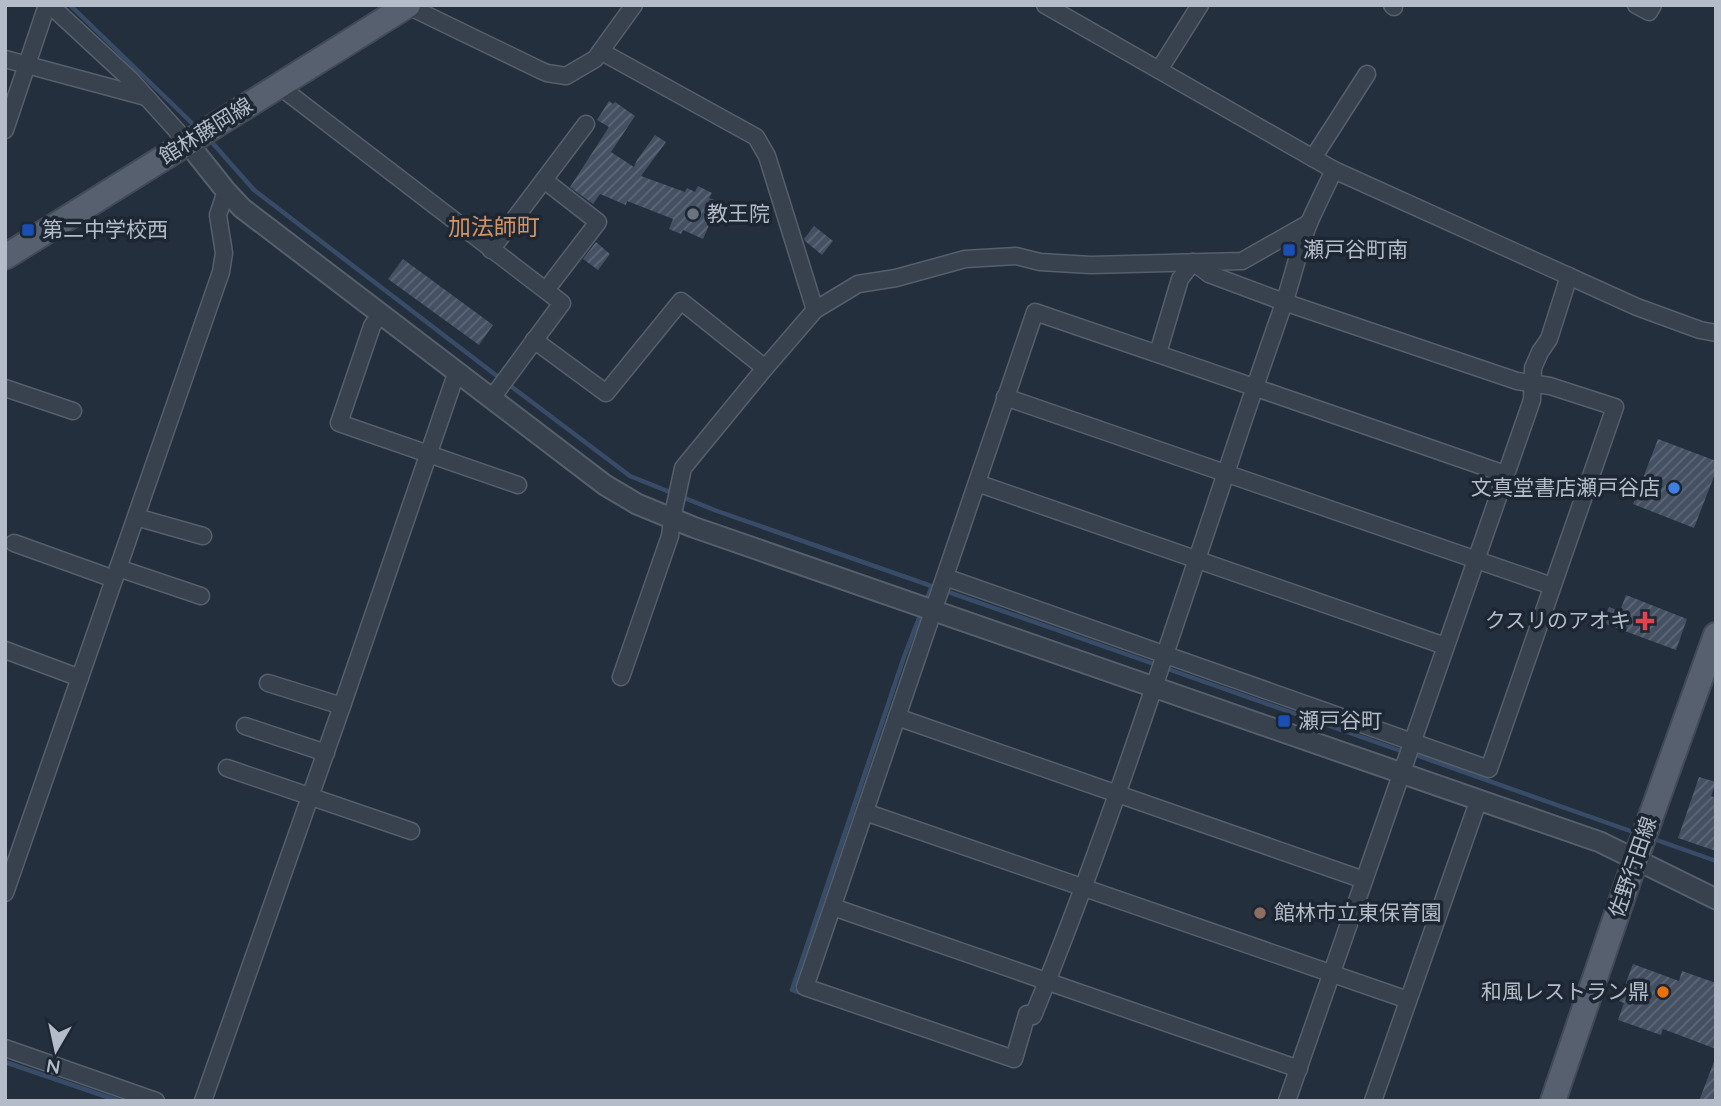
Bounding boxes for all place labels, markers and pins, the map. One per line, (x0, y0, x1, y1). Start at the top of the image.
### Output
place label: 教王院 (707, 200, 770, 226)
marker: 教王院 (685, 206, 701, 222)
place label: 第二中学校西 (42, 216, 168, 242)
marker: 第二中学校西 (20, 222, 36, 238)
place label: 瀬戸谷町南 (1303, 236, 1408, 262)
marker: 瀬戸谷町南 (1281, 242, 1297, 258)
place label: 文真堂書店瀬戸谷店 (1471, 474, 1660, 500)
marker: 文真堂書店瀬戸谷店 (1666, 480, 1682, 496)
place label: クスリのアオキ (1485, 607, 1631, 633)
marker: クスリのアオキ (1637, 613, 1653, 629)
place label: 瀬戸谷町 (1298, 707, 1382, 733)
marker: 瀬戸谷町 (1276, 713, 1292, 729)
place label: 館林市立東保育園 (1274, 899, 1442, 925)
marker: 館林市立東保育園 (1252, 905, 1268, 921)
place label: 和風レストラン鼎 (1481, 978, 1649, 1004)
marker: 和風レストラン鼎 (1655, 984, 1671, 1000)

